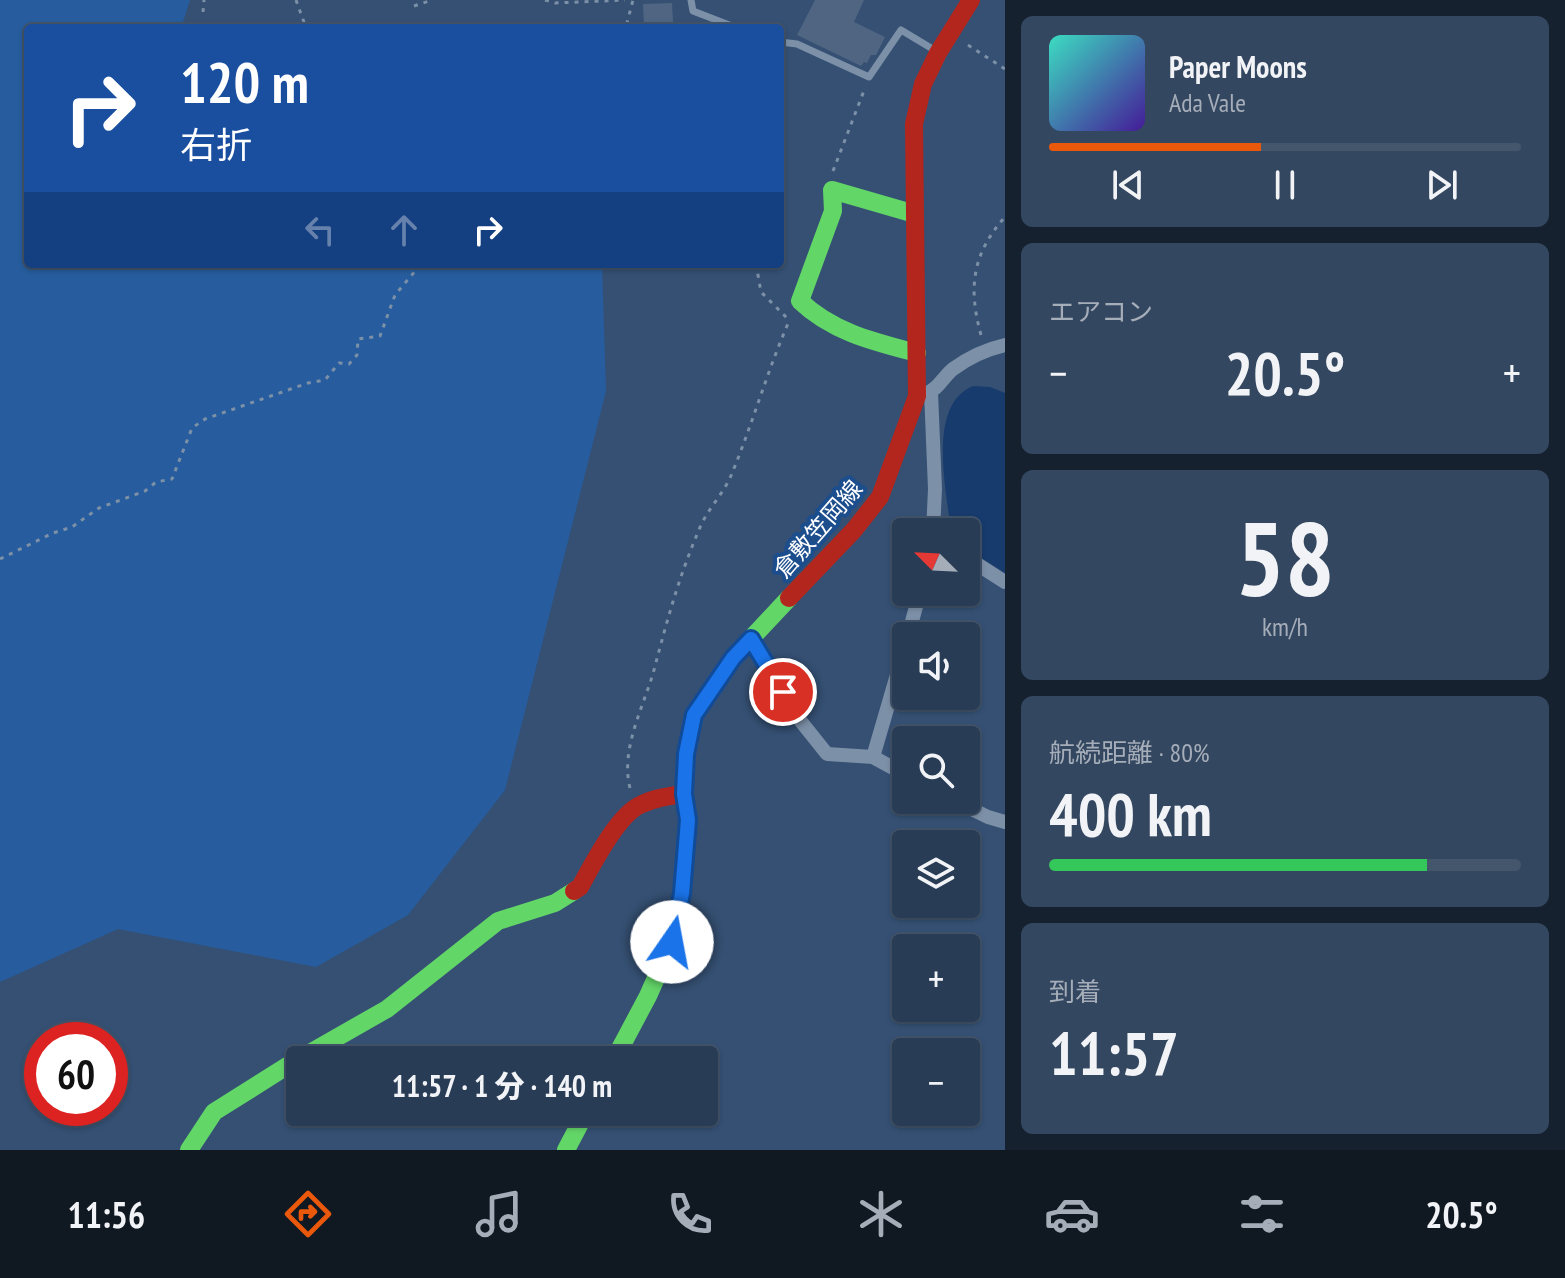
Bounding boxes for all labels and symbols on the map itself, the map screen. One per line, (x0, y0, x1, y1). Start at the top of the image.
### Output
street label: 倉敷笠岡線 (767, 474, 869, 584)
north arrow (892, 518, 980, 606)
pin (749, 658, 817, 726)
position arrow (630, 900, 714, 984)
speed limit sign: 60 (24, 1022, 128, 1126)

